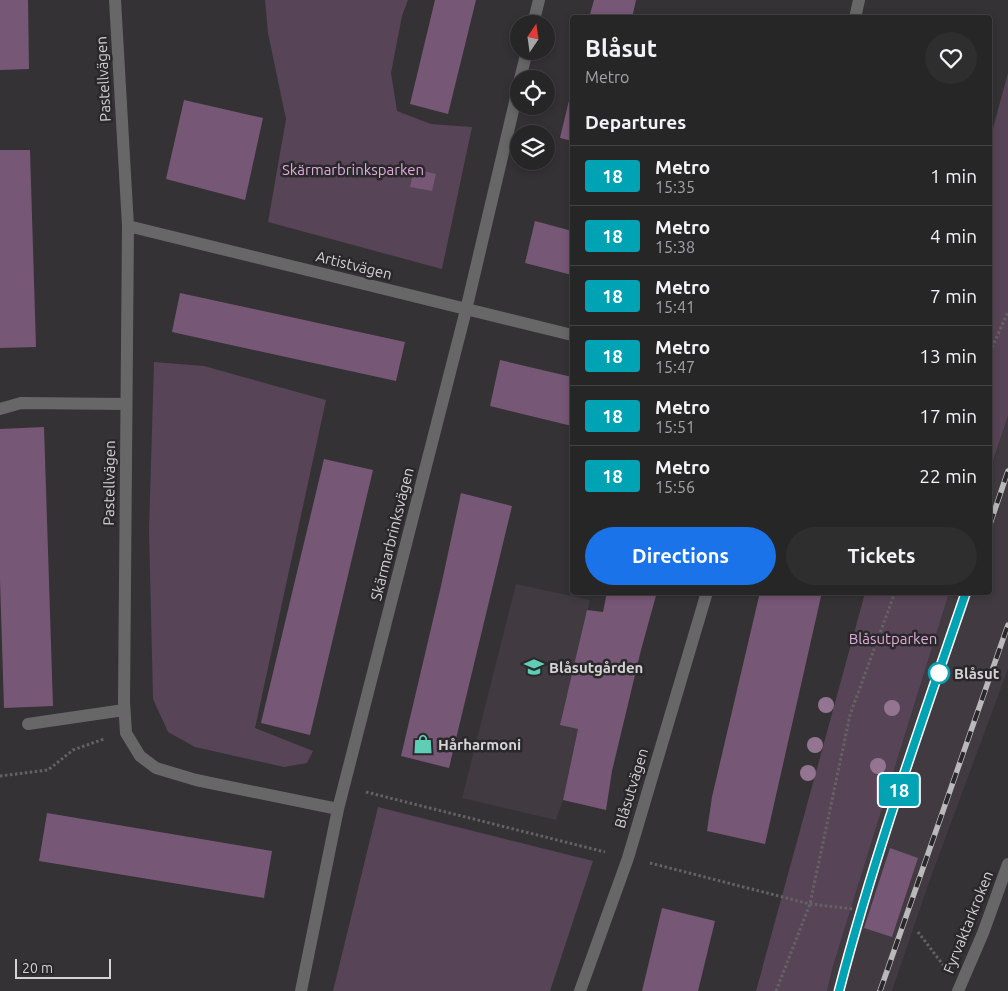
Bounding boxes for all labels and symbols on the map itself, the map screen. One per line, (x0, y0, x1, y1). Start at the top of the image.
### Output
north arrow (510, 15, 555, 60)
street label: Pastellvägen (92, 36, 114, 122)
park label: Skärmarbrinksparken (282, 161, 424, 178)
street label: Artistvägen (314, 247, 394, 283)
street label: Pastellvägen (100, 440, 118, 526)
street label: Skärmarbrinksvägen (367, 466, 417, 602)
park label: Blåsutparken (849, 630, 937, 647)
school or university icon: Blåsutgården (523, 656, 545, 678)
place label: Blåsutgården (549, 659, 643, 676)
marker: Blåsut (928, 662, 950, 684)
place label: Blåsut (954, 665, 1000, 682)
shop icon: Hårharmoni (412, 733, 434, 755)
place label: Hårharmoni (438, 736, 521, 753)
street label: Blåsutvägen (611, 746, 651, 830)
line badge: 18 (876, 774, 922, 806)
street label: Fyrvaktarkroken (940, 868, 996, 976)
scale bar (15, 956, 111, 979)

